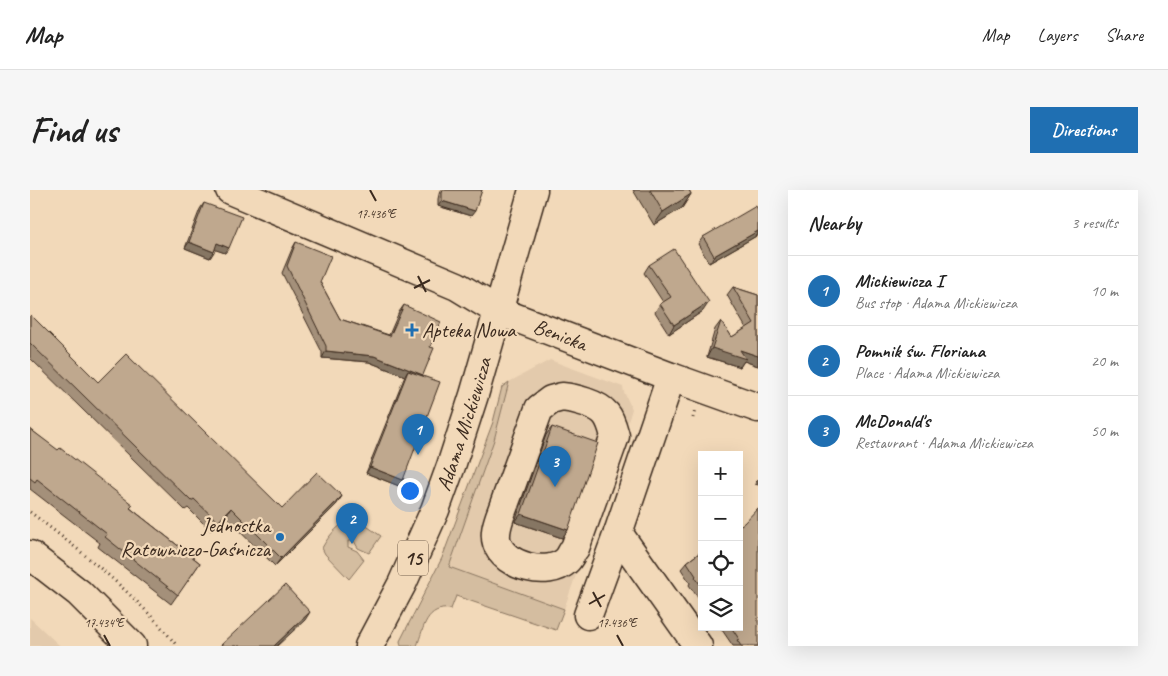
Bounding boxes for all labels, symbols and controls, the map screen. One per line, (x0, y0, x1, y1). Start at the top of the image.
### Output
text: Map (25, 20, 62, 50)
text: Map (982, 24, 1010, 46)
text: Layers (1038, 24, 1077, 46)
text: Share (1105, 24, 1143, 46)
button: Directions (1030, 107, 1138, 153)
text: Find us (30, 108, 117, 153)
text: 17.436°E (356, 206, 397, 222)
text: Nearby (808, 210, 861, 236)
text: 3 results (1071, 213, 1118, 233)
text: Mickiewicza I (855, 269, 943, 293)
text: 1 (820, 281, 828, 301)
text: 10 m (1091, 281, 1118, 301)
text: Bus stop · Adama Mickiewicza (855, 293, 1017, 313)
street label: Benicka (530, 313, 593, 357)
place label: Apteka Nowa (422, 317, 517, 343)
marker: Apteka Nowa (406, 324, 418, 336)
text: Pomnik św. Floriana (855, 339, 985, 363)
text: 2 (820, 351, 828, 371)
text: 20 m (1091, 351, 1118, 371)
street label: Adama Mickiewicza (430, 353, 498, 494)
text: Place · Adama Mickiewicza (855, 363, 999, 383)
text: McDonald's (855, 409, 930, 433)
pin: 1 (402, 414, 434, 455)
text: 3 (820, 421, 828, 441)
text: 50 m (1091, 421, 1118, 441)
text: Restaurant · Adama Mickiewicza (855, 433, 1033, 453)
pin: 3 (539, 446, 571, 487)
map controls (698, 451, 743, 631)
button: + (698, 451, 743, 496)
your location (397, 478, 423, 504)
button: − (698, 496, 743, 541)
pin: 2 (336, 503, 368, 544)
place label: Jednostka Ratowniczo-Gaśnicza (120, 512, 272, 562)
marker: Jednostka Ratowniczo-Gaśnicza (274, 531, 286, 543)
road number: 15 (398, 540, 428, 576)
button: locate (698, 541, 743, 586)
button: layers (698, 586, 743, 631)
text: 17.434°E (84, 615, 125, 631)
text: 17.436°E (597, 615, 638, 631)

